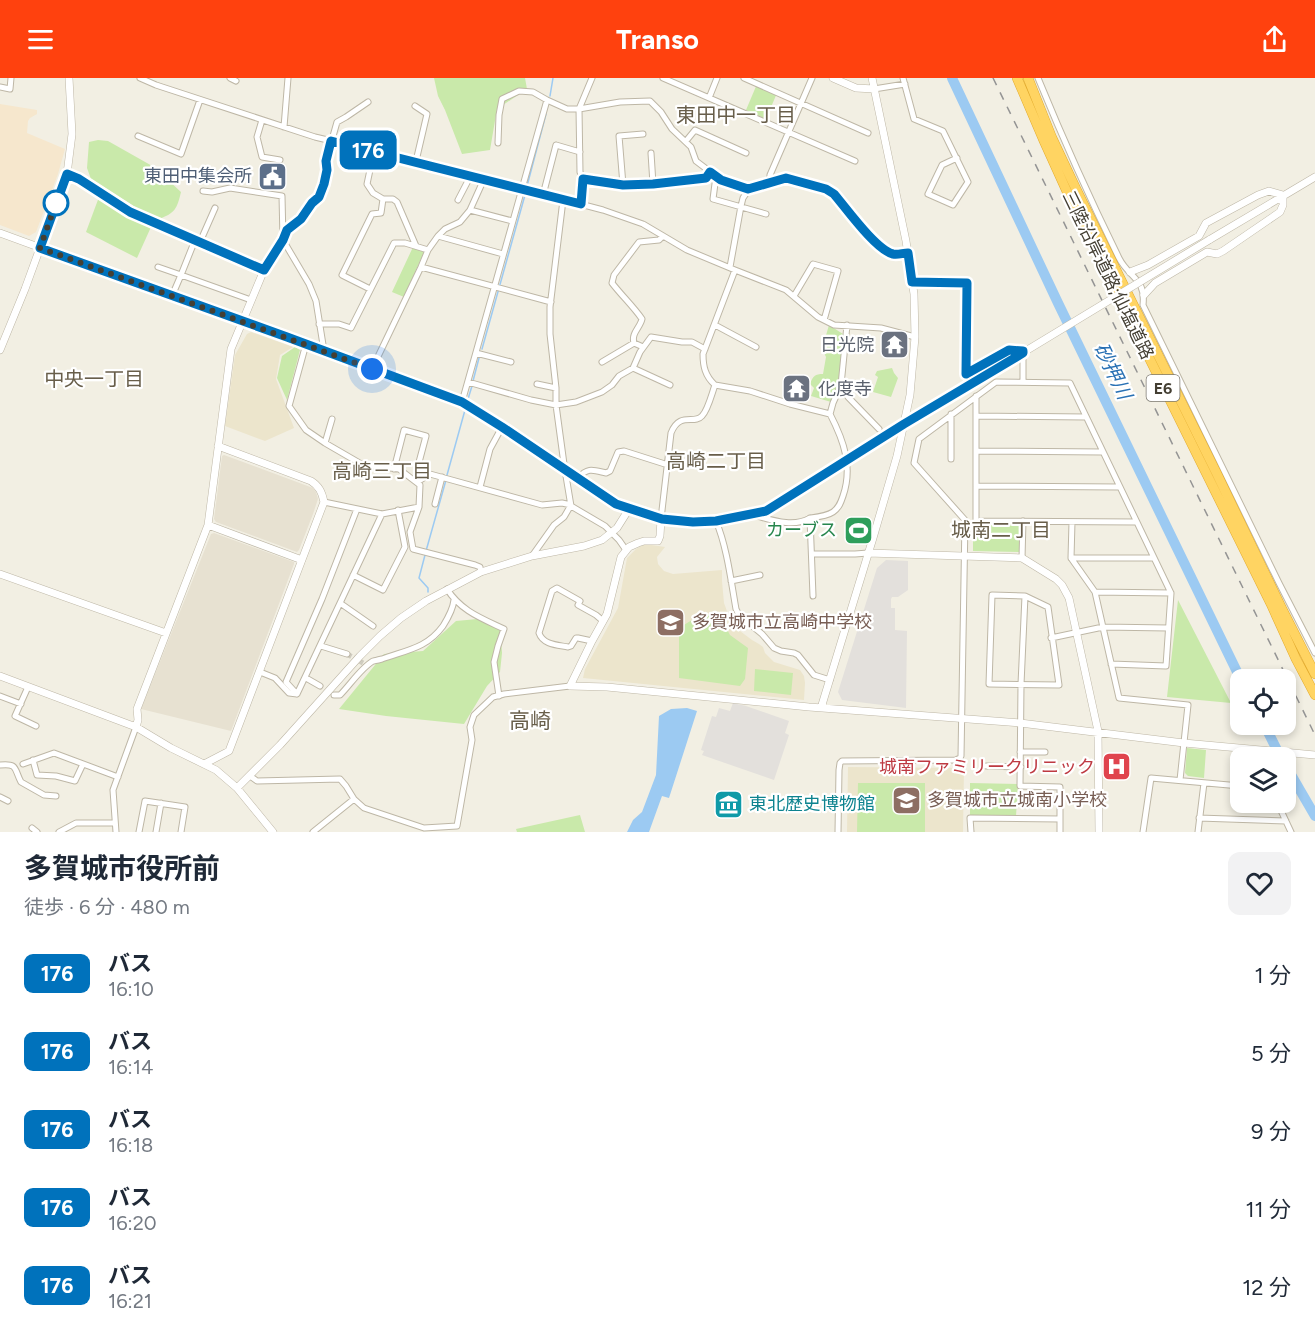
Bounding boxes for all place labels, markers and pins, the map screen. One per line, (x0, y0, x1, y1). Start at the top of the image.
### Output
public building icon: 東田中集会所 (257, 160, 289, 192)
place label: 東田中集会所 (144, 165, 252, 187)
unlabelled marker (43, 190, 69, 216)
temple icon: 日光院 (879, 329, 911, 361)
place label: 日光院 (820, 334, 874, 356)
temple icon: 化度寺 (781, 373, 813, 405)
place label: 化度寺 (818, 378, 872, 400)
sports icon: カーブス (842, 514, 874, 546)
place label: カーブス (766, 519, 837, 541)
school or university icon: 多賀城市立高崎中学校 (655, 606, 687, 638)
place label: 多賀城市立高崎中学校 (692, 611, 872, 633)
hospital icon: 城南ファミリークリニック (1100, 751, 1132, 783)
place label: 城南ファミリークリニック (879, 756, 1095, 778)
school or university icon: 多賀城市立城南小学校 (890, 784, 922, 816)
museum icon: 東北歴史博物館 (712, 788, 744, 820)
place label: 多賀城市立城南小学校 (927, 789, 1107, 811)
place label: 東北歴史博物館 (749, 793, 875, 815)

